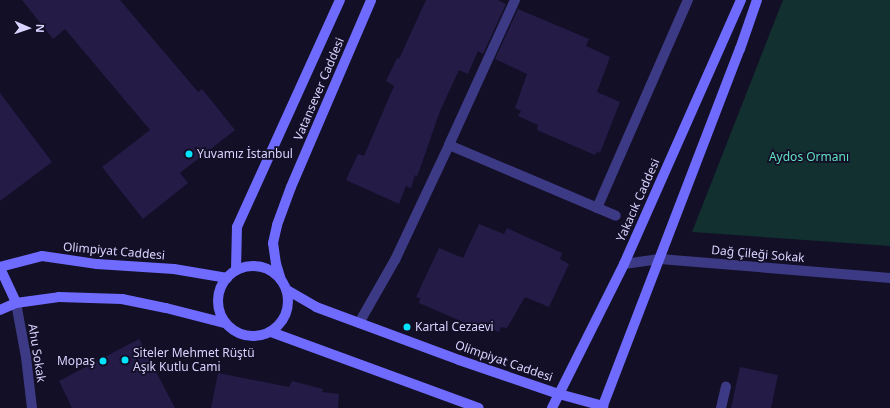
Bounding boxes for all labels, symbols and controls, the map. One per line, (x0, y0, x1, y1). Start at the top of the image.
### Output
north arrow (8, 8, 48, 48)
text: N (33, 24, 48, 33)
street label: Vatansever Caddesi (291, 36, 347, 142)
place label: Yuvamız İstanbul (197, 147, 293, 161)
marker: Yuvamız İstanbul (184, 149, 194, 159)
park label: Aydos Ormanı (769, 150, 849, 164)
street label: Yakacık Caddesi (613, 156, 663, 244)
street label: Olimpiyat Caddesi (62, 239, 166, 263)
street label: Dağ Çileği Sokak (711, 243, 805, 265)
place label: Kartal Cezaevi (415, 320, 494, 334)
marker: Kartal Cezaevi (402, 322, 412, 332)
street label: Ahu Sokak (25, 323, 49, 383)
street label: Olimpiyat Caddesi (453, 338, 555, 384)
place label: Siteler Mehmet Rüştü Aşık Kutlu Cami (133, 346, 255, 374)
place label: Mopaş (57, 354, 95, 368)
marker: Siteler Mehmet Rüştü Aşık Kutlu Cami (120, 355, 130, 365)
marker: Mopaş (98, 356, 108, 366)

